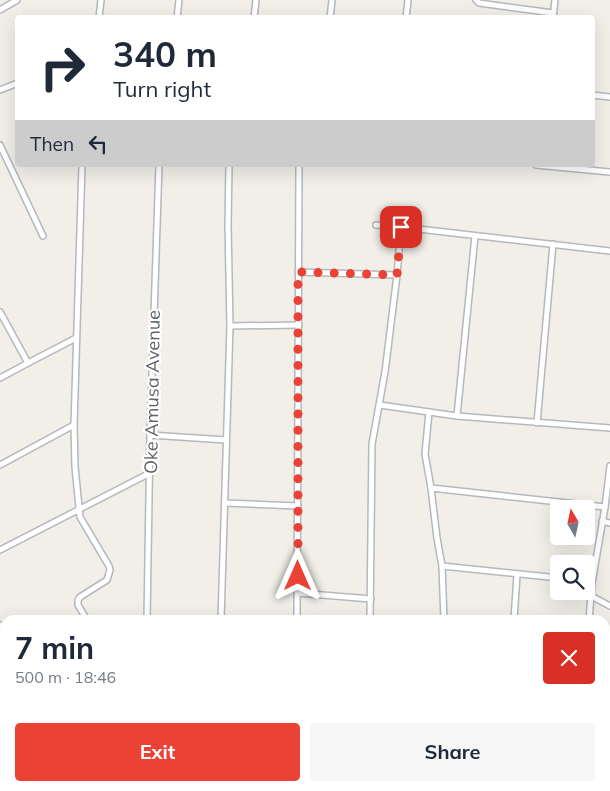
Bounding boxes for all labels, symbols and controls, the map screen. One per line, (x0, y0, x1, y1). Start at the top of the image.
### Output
text: 340 m (113, 32, 217, 76)
icon: right (30, 35, 95, 100)
text: Turn right (113, 75, 211, 103)
icon: left (84, 130, 112, 158)
text: Then (30, 132, 74, 156)
pin (380, 206, 422, 248)
icon: arrive (387, 213, 415, 241)
street label: Oke Amusa Avenue (139, 310, 165, 474)
north arrow (550, 500, 595, 545)
map controls (550, 500, 595, 600)
position arrow (271, 549, 323, 601)
button: search (550, 555, 595, 600)
text: 7 min (15, 629, 94, 667)
button: close (543, 632, 595, 684)
text: 500 m · 18:46 (15, 667, 116, 687)
button: Exit (15, 723, 300, 781)
button: Share (310, 723, 595, 781)

